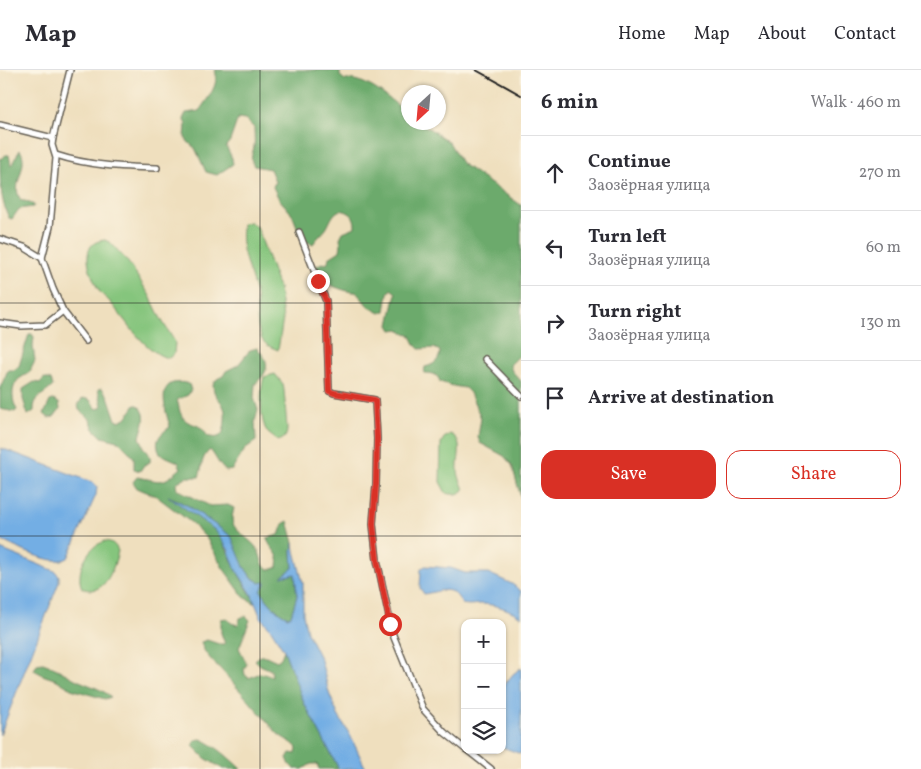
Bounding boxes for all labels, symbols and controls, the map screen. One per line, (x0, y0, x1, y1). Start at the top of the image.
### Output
text: Map (25, 18, 76, 52)
text: Home (618, 22, 666, 47)
text: Map (694, 22, 730, 47)
text: About (758, 22, 806, 47)
text: Contact (834, 22, 896, 47)
north arrow (401, 85, 446, 130)
text: 6 min (541, 88, 598, 117)
text: Walk · 460 m (811, 92, 901, 114)
text: Continue (588, 149, 671, 175)
icon: ahead (541, 159, 569, 187)
text: 270 m (859, 162, 901, 184)
text: Заозёрная улица (588, 175, 711, 197)
text: Turn left (588, 224, 667, 250)
icon: left (541, 234, 569, 262)
text: 60 m (866, 237, 901, 259)
text: Заозёрная улица (588, 250, 711, 272)
route end (307, 270, 330, 293)
text: Turn right (588, 299, 681, 325)
icon: right (541, 309, 569, 337)
text: 130 m (860, 312, 901, 334)
text: Заозёрная улица (588, 325, 711, 347)
icon: arrive (541, 384, 569, 412)
text: Arrive at destination (588, 385, 774, 411)
button: Save (541, 450, 716, 499)
button: Share (726, 450, 901, 499)
route start (379, 613, 402, 636)
map controls (461, 619, 506, 754)
button: + (461, 619, 506, 664)
button: − (461, 664, 506, 709)
button: layers (461, 709, 506, 754)

